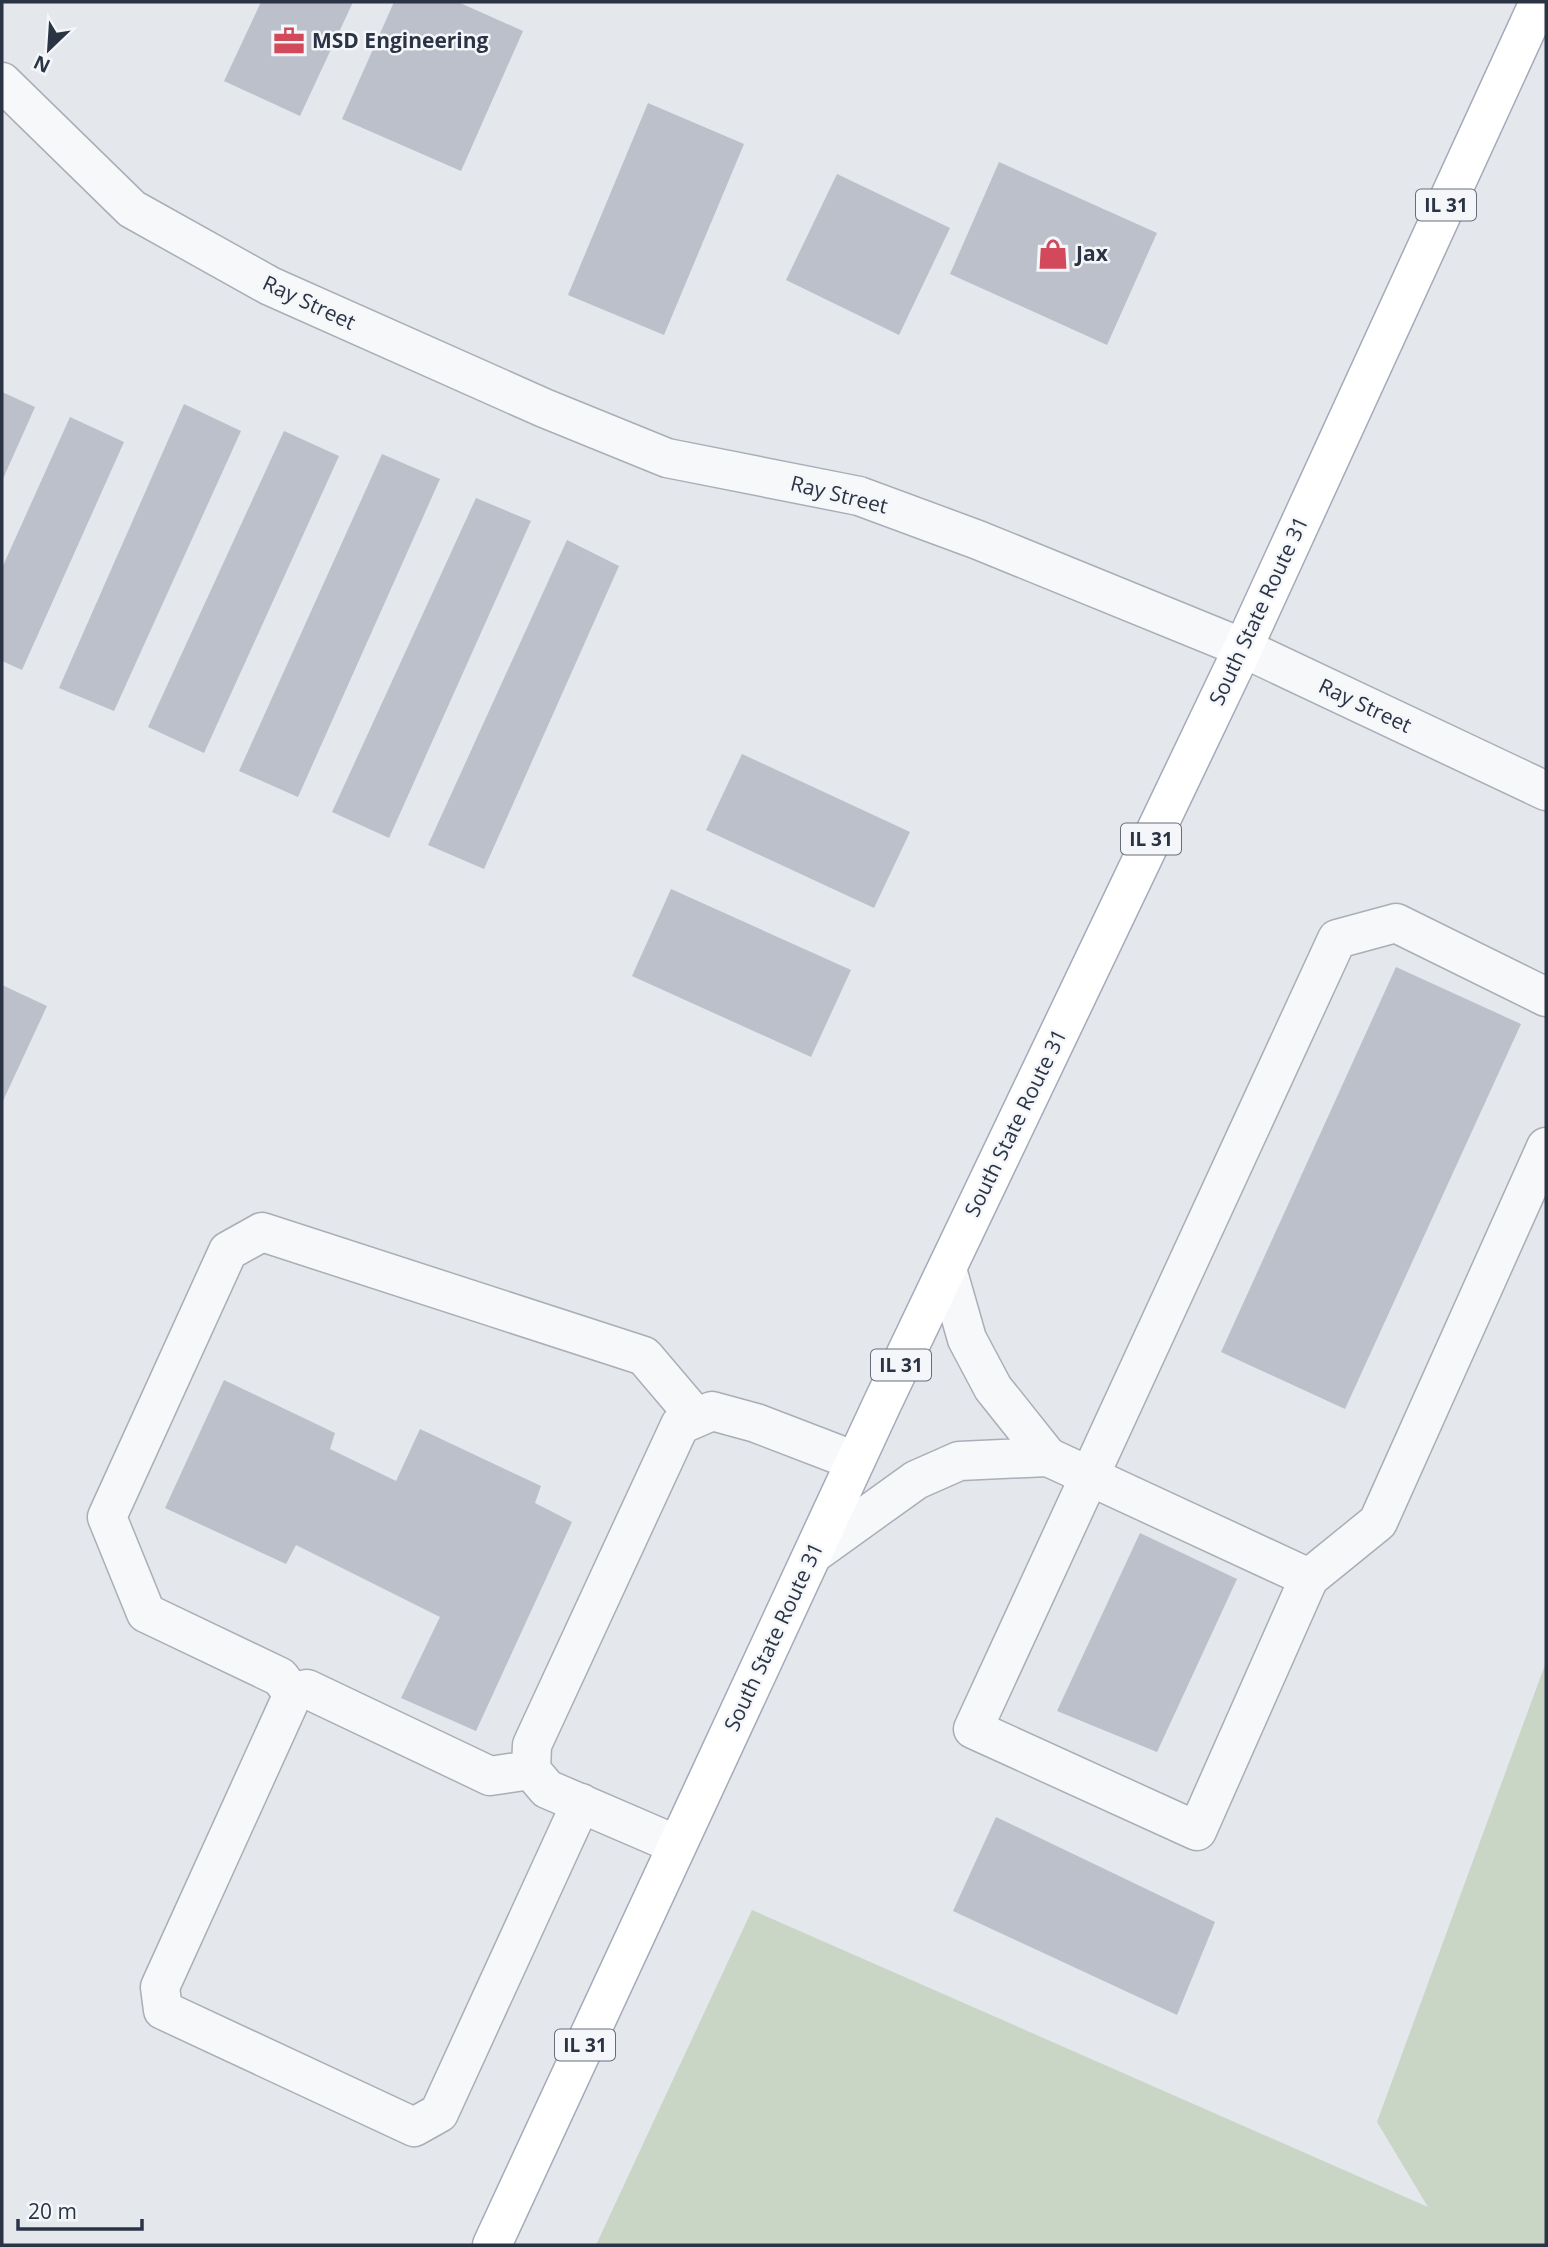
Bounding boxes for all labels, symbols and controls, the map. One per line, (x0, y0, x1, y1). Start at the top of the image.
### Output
north arrow (14, 14, 84, 84)
office icon: MSD Engineering (272, 24, 306, 58)
place label: MSD Engineering (312, 26, 489, 54)
text: N (29, 49, 54, 79)
road number: IL 31 (1416, 190, 1476, 220)
shop icon: Jax (1036, 237, 1070, 271)
place label: Jax (1074, 239, 1109, 267)
street label: Ray Street (259, 268, 360, 336)
street label: Ray Street (788, 468, 891, 520)
street label: South State Route 31 (1202, 512, 1314, 710)
street label: Ray Street (1315, 671, 1416, 739)
road number: IL 31 (1121, 824, 1181, 854)
street label: South State Route 31 (957, 1024, 1073, 1221)
road number: IL 31 (871, 1350, 931, 1380)
street label: South State Route 31 (717, 1538, 829, 1736)
road number: IL 31 (555, 2030, 615, 2060)
scale bar (18, 2188, 142, 2232)
text: 20 m (28, 2197, 77, 2225)

